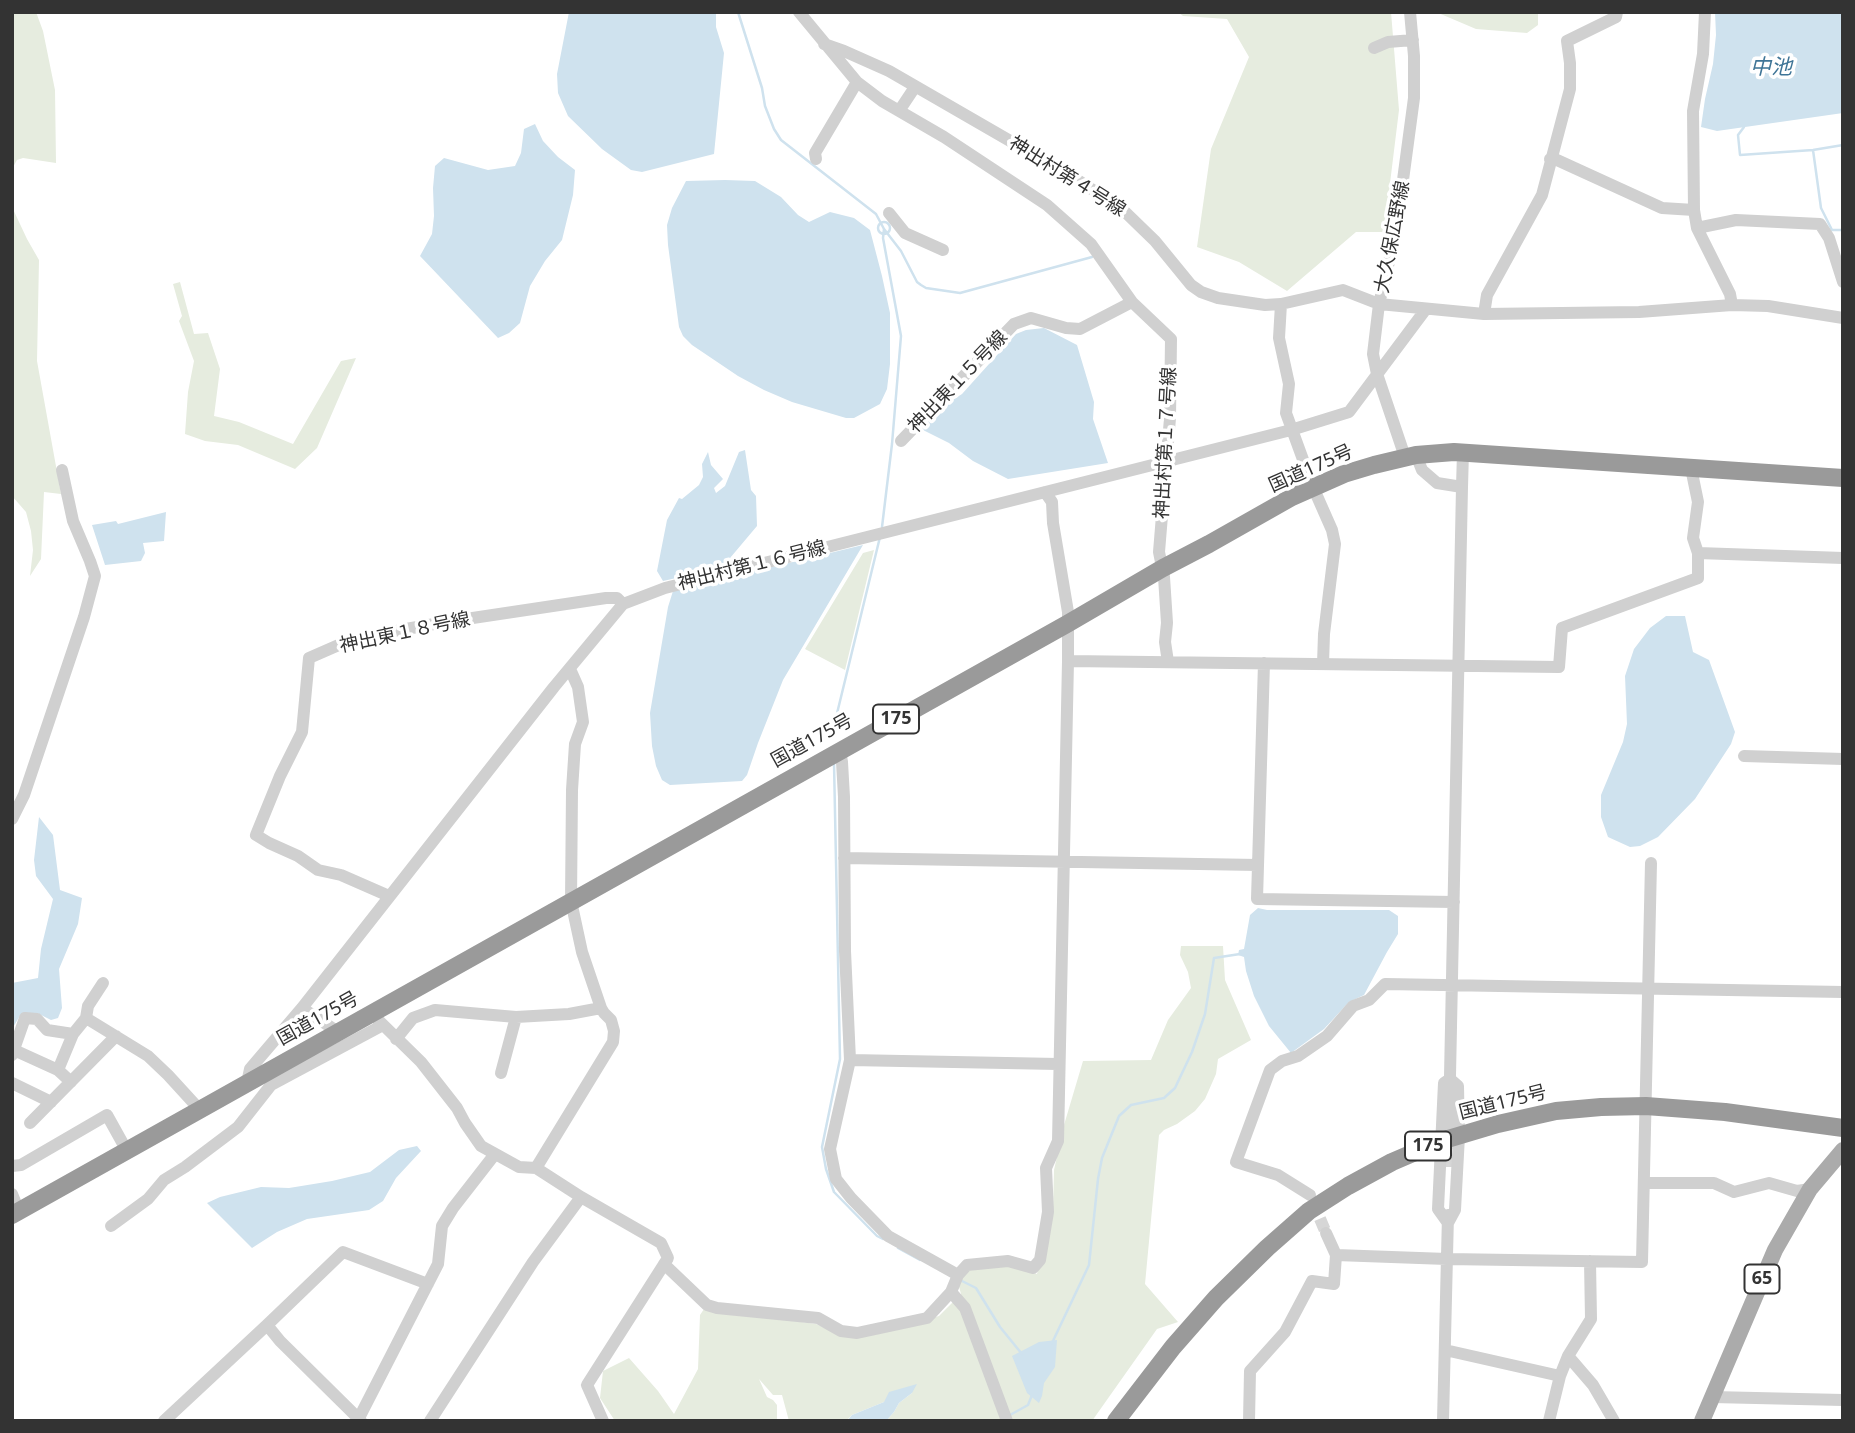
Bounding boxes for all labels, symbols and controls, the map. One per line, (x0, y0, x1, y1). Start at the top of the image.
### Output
water label: 中池 (1750, 55, 1792, 81)
street label: 神出村第４号線 (1005, 132, 1129, 222)
street label: 大久保広野線 (1371, 179, 1415, 295)
street label: 神出東１５号線 (904, 326, 1012, 438)
street label: 神出村第１７号線 (1151, 367, 1181, 519)
street label: 国道175号 (1265, 440, 1357, 498)
street label: 神出村第１６号線 (675, 537, 829, 595)
street label: 神出東１８号線 (338, 608, 472, 658)
road number: 175 (873, 704, 919, 734)
street label: 国道175号 (767, 709, 857, 773)
street label: 国道175号 (273, 987, 363, 1051)
street label: 国道175号 (1457, 1081, 1549, 1125)
road number: 175 (1405, 1132, 1451, 1161)
road number: 65 (1744, 1264, 1780, 1294)

